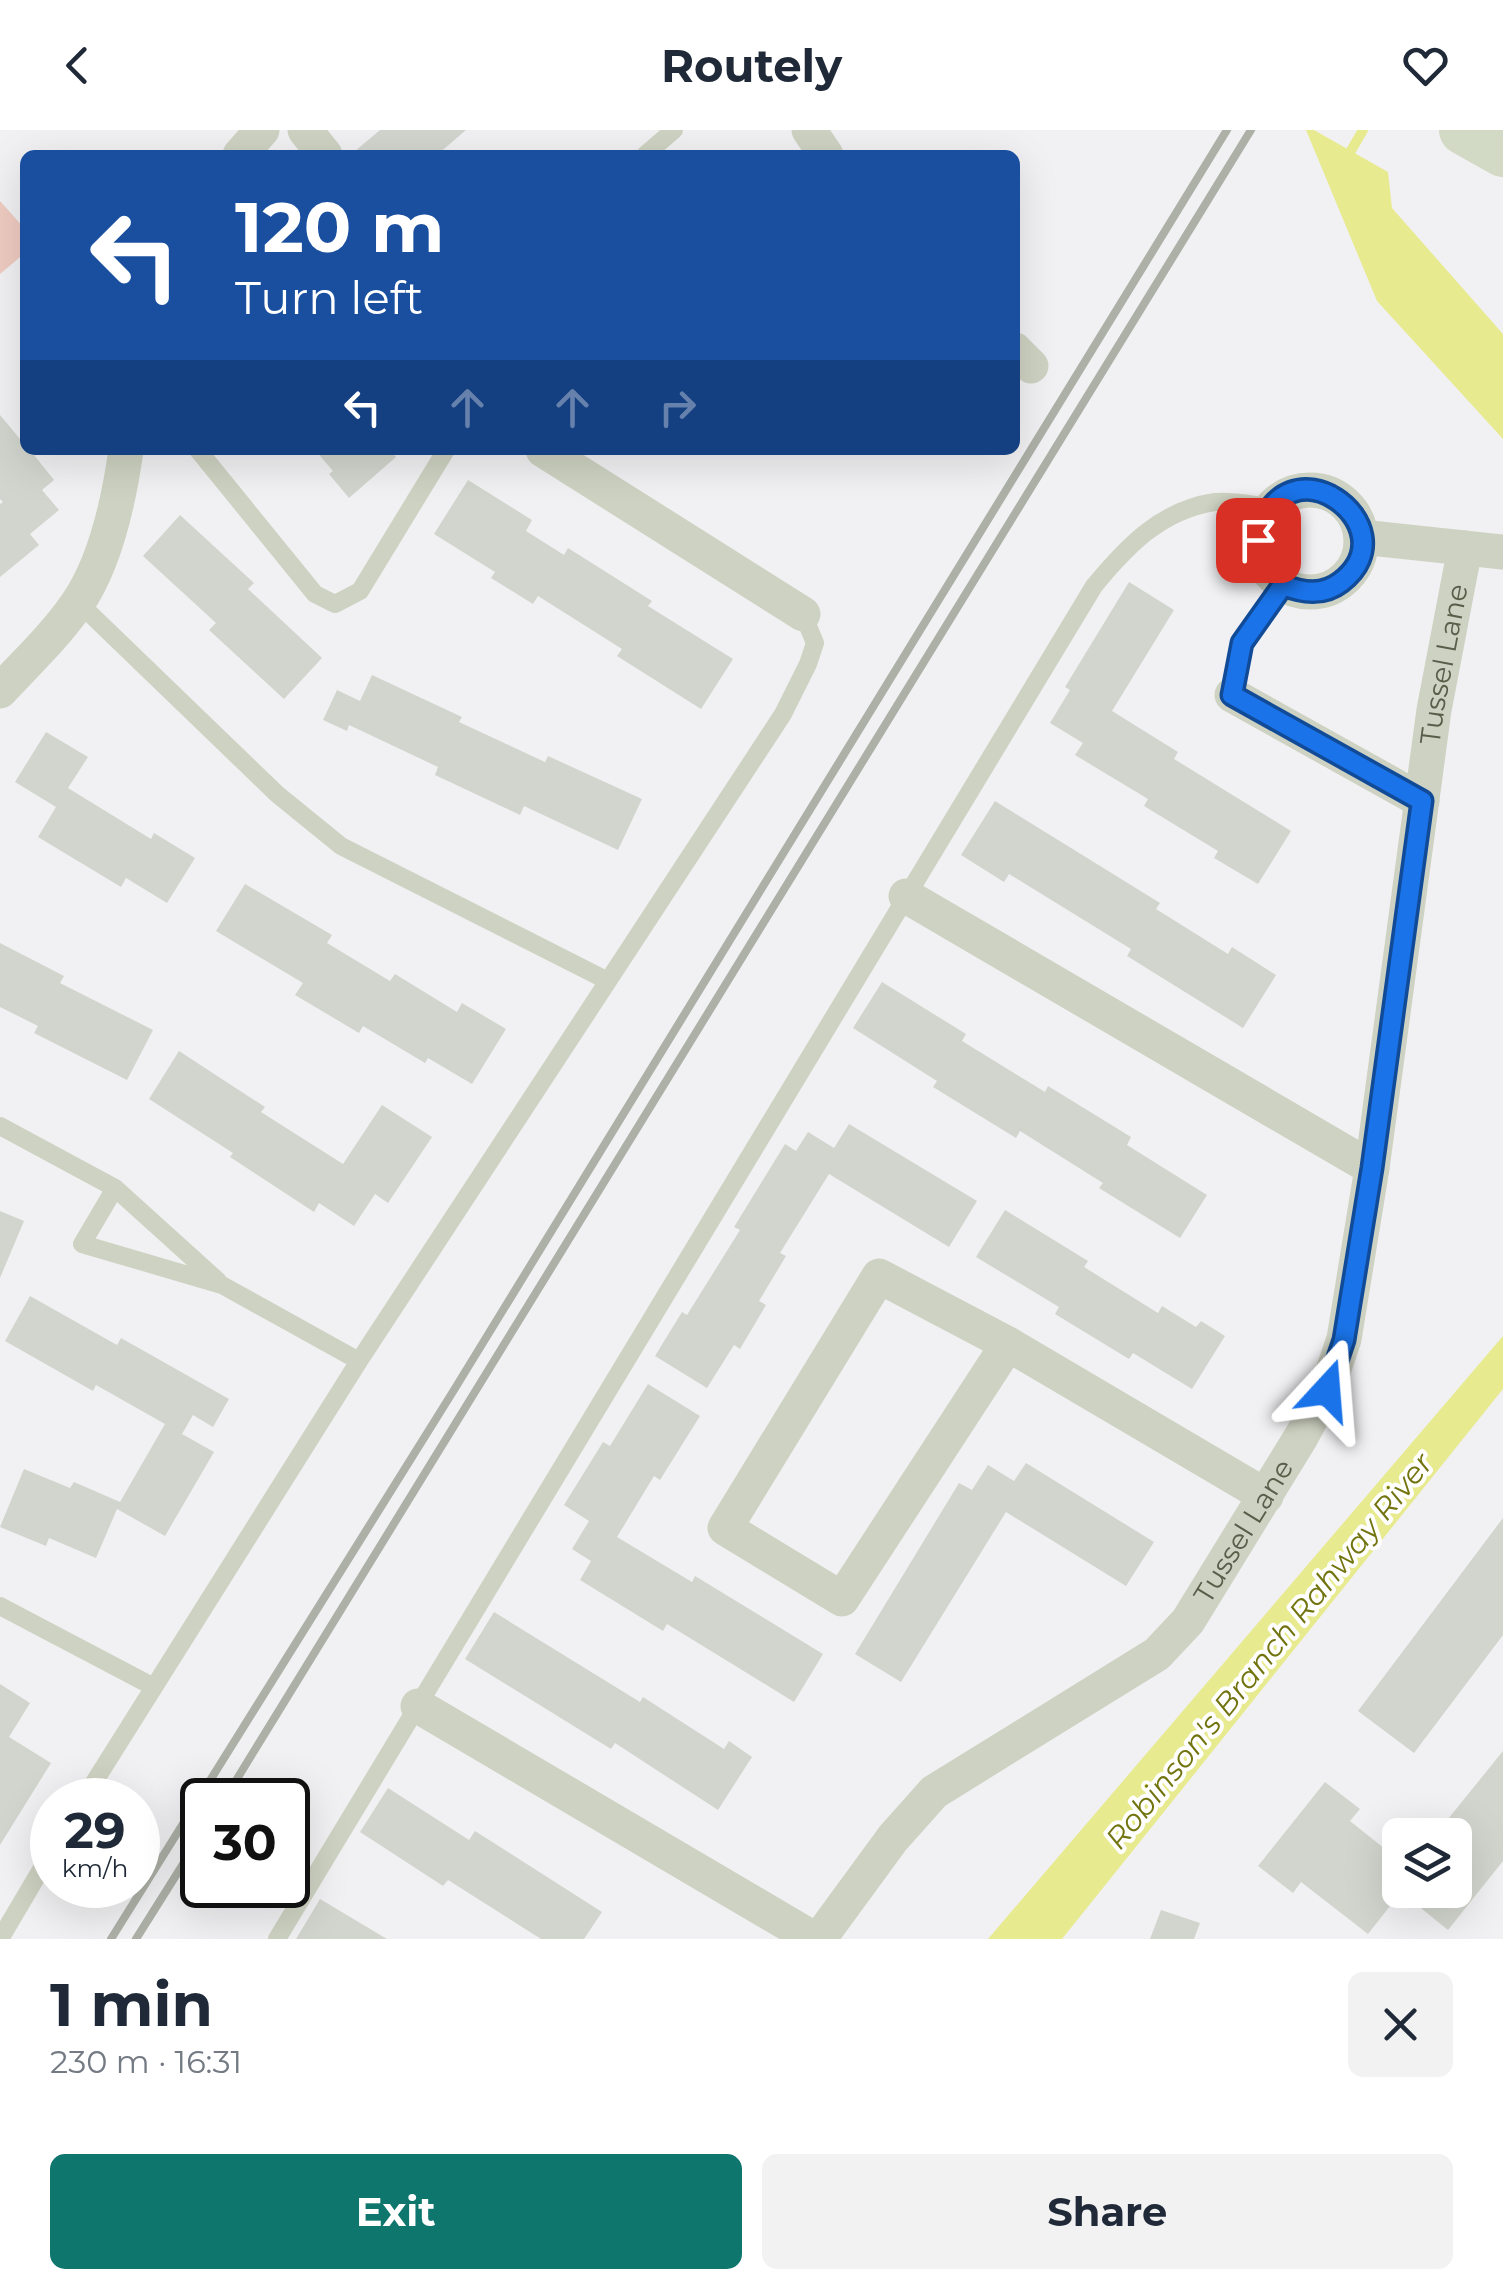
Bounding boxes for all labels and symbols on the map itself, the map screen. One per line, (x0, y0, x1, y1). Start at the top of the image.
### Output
pin (1216, 498, 1301, 583)
street label: Tussel Lane (1413, 581, 1475, 746)
position arrow (1275, 1338, 1379, 1442)
water label: Robinson's Branch Rahway River (1098, 1445, 1441, 1857)
street label: Tussel Lane (1186, 1453, 1300, 1609)
speed limit sign: 30 (180, 1778, 310, 1908)

